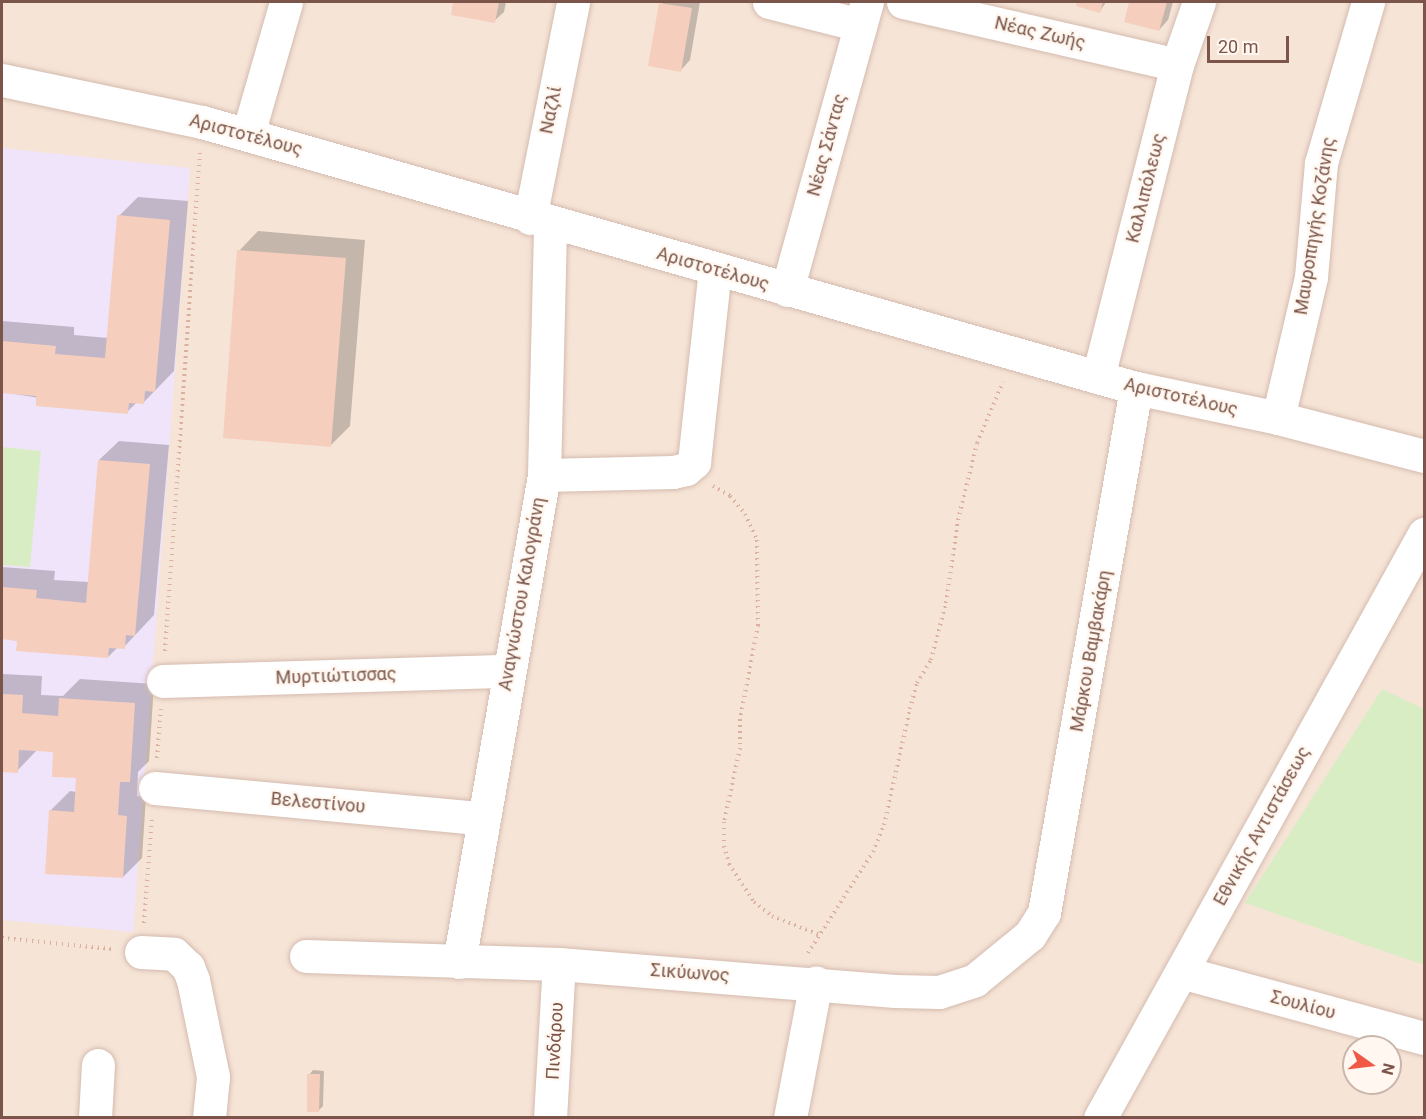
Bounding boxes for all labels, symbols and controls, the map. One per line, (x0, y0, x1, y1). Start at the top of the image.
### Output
street label: Νέας Ζωής (993, 12, 1087, 54)
scale bar (1210, 24, 1292, 62)
text: 20 m (1218, 36, 1258, 57)
street label: Ναζλί (536, 84, 566, 136)
street label: Νέας Σάντας (803, 91, 851, 199)
street label: Αριστοτέλους (187, 110, 305, 160)
street label: Καλλιπόλεως (1122, 131, 1170, 245)
street label: Μαυροπηγής Κοζάνης (1290, 136, 1340, 316)
street label: Αριστοτέλους (654, 243, 772, 295)
street label: Αριστοτέλους (1122, 373, 1240, 421)
street label: Αναγνώστου Καλογράνη (494, 495, 550, 693)
street label: Μάρκου Βαμβακάρη (1066, 569, 1116, 733)
street label: Μυρτιώτισσας (275, 663, 397, 689)
street label: Εθνικής Αντιστάσεως (1209, 743, 1315, 909)
street label: Βελεστίνου (270, 788, 366, 818)
street label: Σικύωνος (650, 959, 730, 987)
street label: Σουλίου (1268, 986, 1338, 1024)
street label: Πινδάρου (542, 1002, 568, 1080)
north arrow (1342, 1035, 1402, 1095)
text: N (1377, 1061, 1399, 1077)

